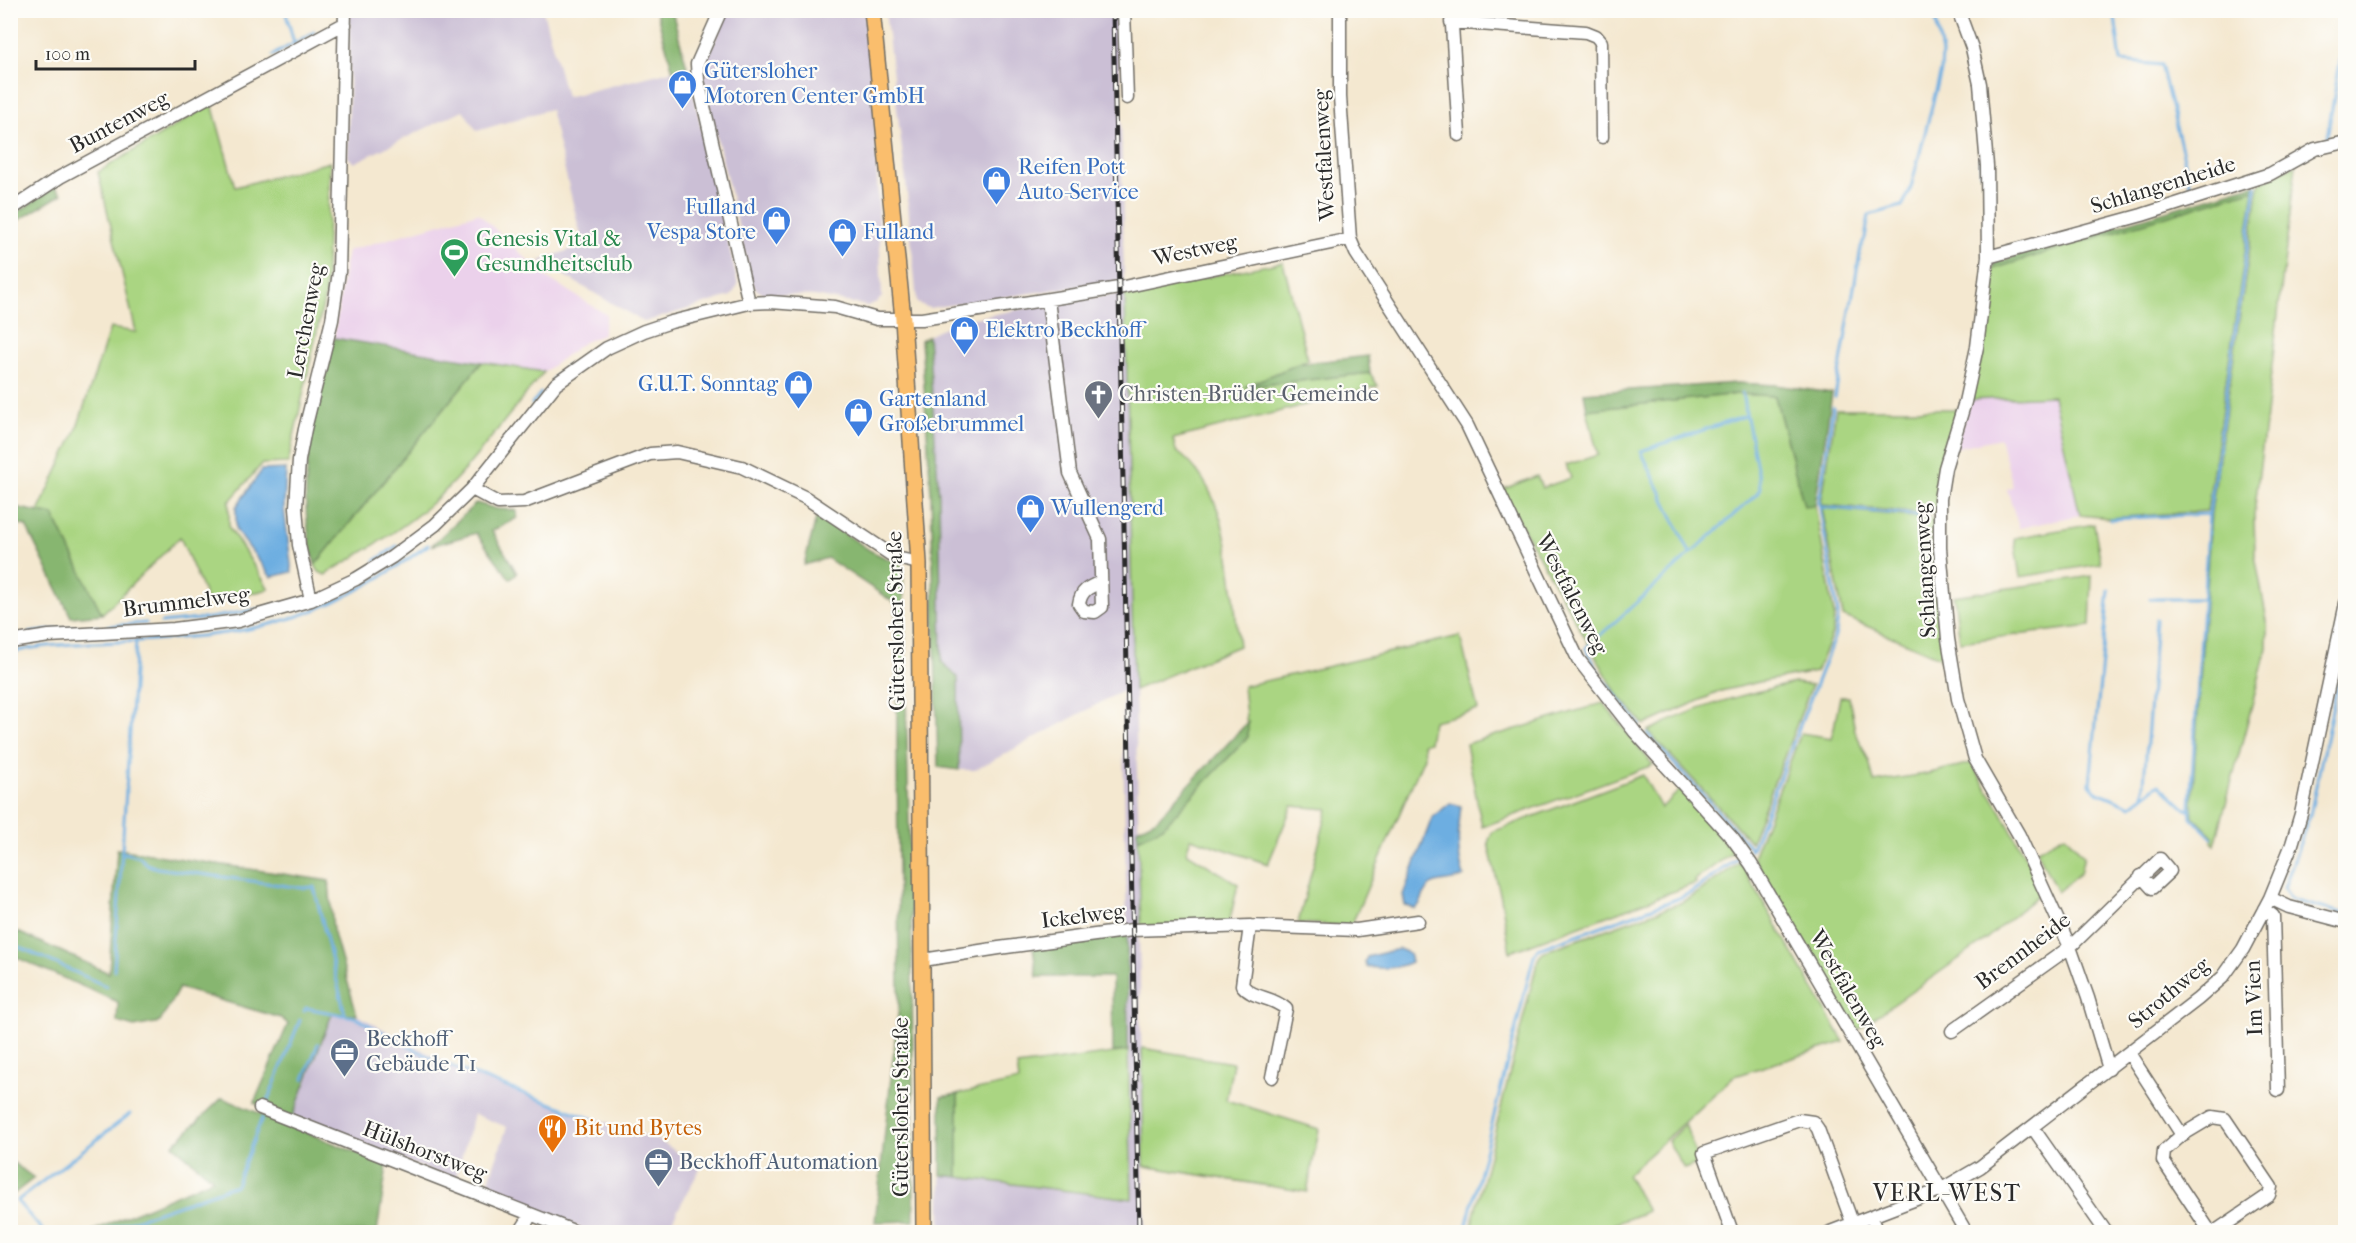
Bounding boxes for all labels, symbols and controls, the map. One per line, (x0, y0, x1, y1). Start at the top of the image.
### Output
scale bar (36, 33, 195, 71)
text: 100 m (45, 44, 90, 65)
place label: Gütersloher Motoren Center GmbH (704, 58, 925, 109)
shop icon: Gütersloher Motoren Center GmbH (667, 68, 699, 110)
street label: Buntenweg (65, 85, 173, 159)
street label: Westfalenweg (1308, 88, 1340, 223)
street label: Schlangenheide (2087, 151, 2239, 219)
place label: Reifen Pott Auto-Service (1017, 154, 1139, 205)
shop icon: Reifen Pott Auto-Service (981, 164, 1013, 206)
place label: Fulland Vespa Store (646, 194, 757, 245)
shop icon: Fulland Vespa Store (761, 204, 793, 246)
shop icon: Fulland (826, 216, 858, 258)
place label: Fulland (863, 219, 935, 245)
place label: Genesis Vital & Gesundheitsclub (476, 226, 633, 277)
street label: Westweg (1149, 228, 1240, 272)
sports icon: Genesis Vital & Gesundheitsclub (439, 236, 471, 278)
street label: Lerchenweg (282, 261, 330, 381)
shop icon: Elektro Beckhoff (948, 314, 980, 356)
place label: Elektro Beckhoff (985, 317, 1147, 343)
shop icon: G.U.T. Sonntag (783, 368, 815, 410)
place label: G.U.T. Sonntag (638, 371, 778, 397)
church icon: Christen-Brüder-Gemeinde (1082, 378, 1114, 420)
place label: Christen-Brüder-Gemeinde (1119, 381, 1379, 407)
place label: Gartenland Großebrummel (879, 386, 1024, 437)
shop icon: Gartenland Großebrummel (842, 396, 874, 438)
shop icon: Wullengerd (1014, 492, 1046, 534)
place label: Wullengerd (1050, 495, 1165, 521)
street label: Schlangenweg (1908, 501, 1942, 639)
street label: Westfalenweg (1530, 528, 1614, 659)
street label: Gütersloher Straße (881, 531, 911, 711)
street label: Brummelweg (121, 581, 251, 623)
street label: Ickelweg (1040, 898, 1127, 934)
street label: Brennheide (1970, 907, 2076, 995)
street label: Westfalenweg (1803, 924, 1892, 1053)
street label: Strothweg (2123, 951, 2215, 1034)
street label: Im Vien (2240, 959, 2268, 1036)
street label: Gütersloher Straße (888, 1017, 914, 1197)
place label: Beckhoff Gebäude T1 (366, 1026, 477, 1077)
office icon: Beckhoff Gebäude T1 (329, 1036, 361, 1078)
restaurant icon: Bit und Bytes (537, 1112, 569, 1154)
street label: Hülshorstweg (359, 1115, 491, 1187)
place label: Bit und Bytes (574, 1115, 702, 1141)
office icon: Beckhoff Automation (642, 1146, 674, 1188)
place label: Beckhoff Automation (679, 1149, 878, 1175)
district label: VERL-WEST (1872, 1179, 2021, 1207)

